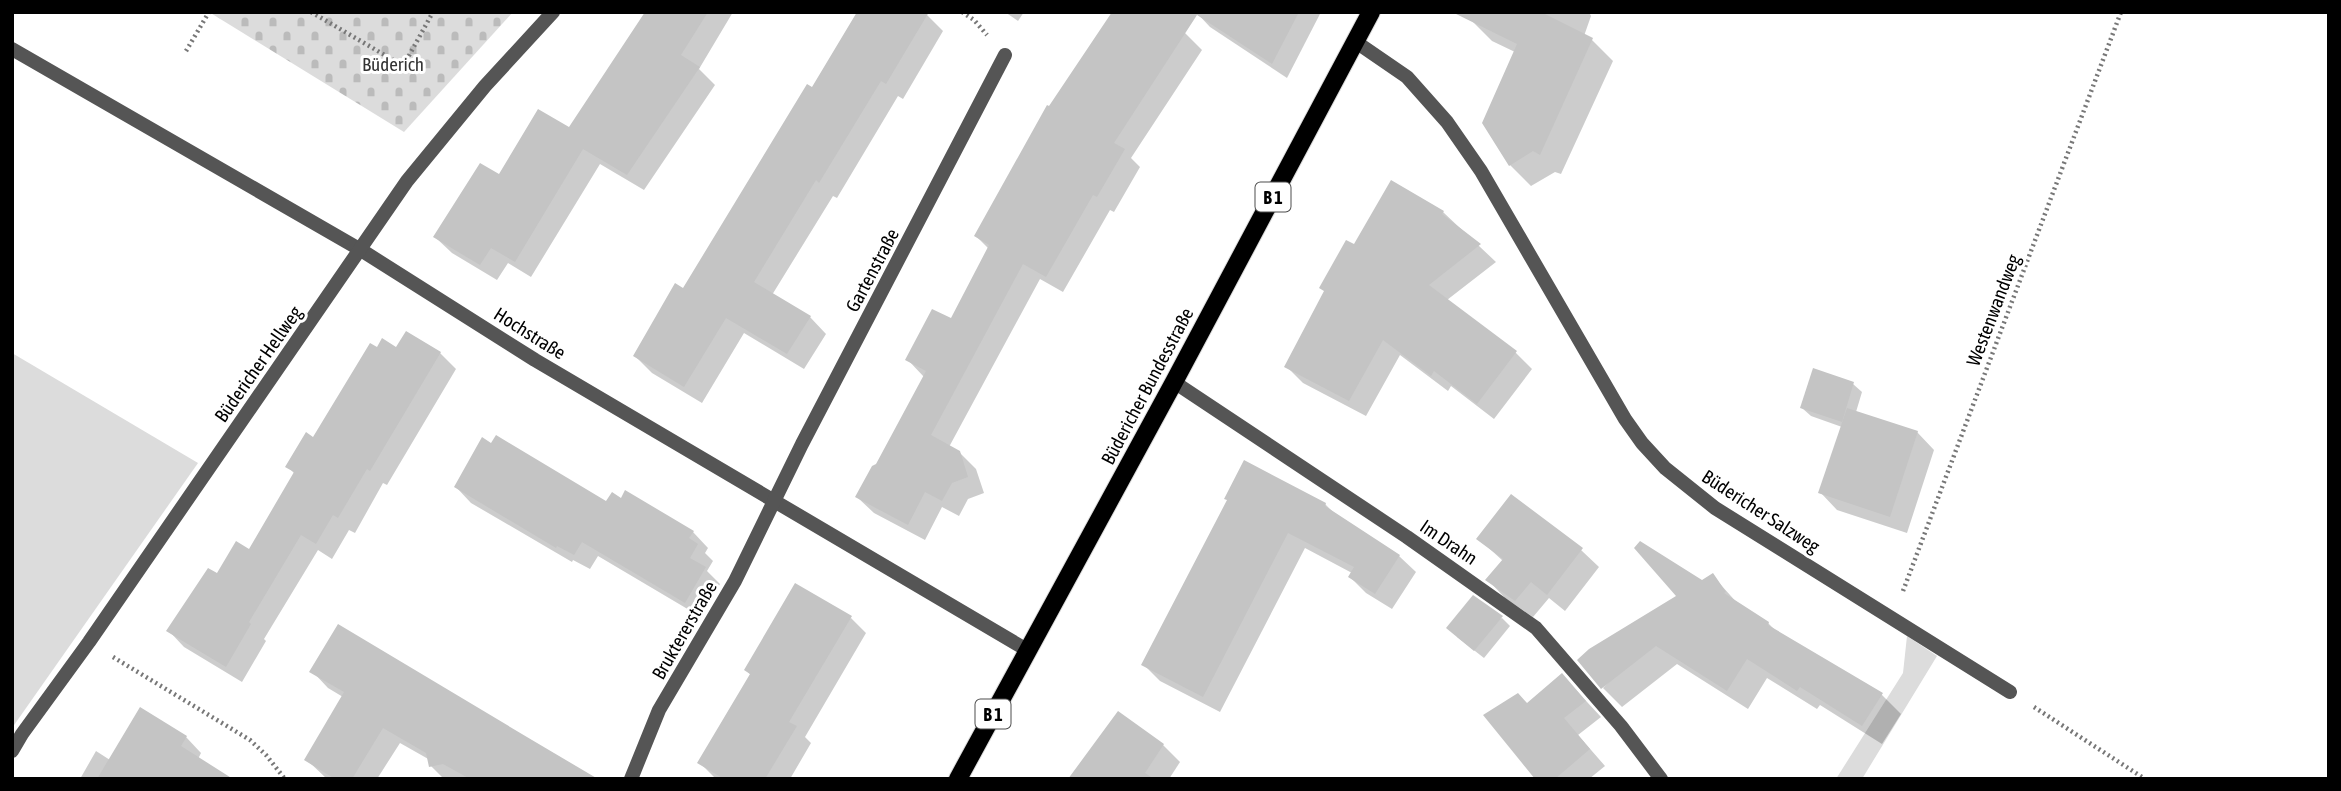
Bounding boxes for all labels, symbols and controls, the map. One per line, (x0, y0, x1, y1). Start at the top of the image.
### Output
park label: Büderich (362, 53, 424, 75)
road number: B 1 (1256, 182, 1290, 212)
street label: Gartenstraße (841, 225, 903, 315)
street label: Westenwandweg (1962, 250, 2025, 369)
street label: Büdericher Hellweg (210, 301, 307, 426)
street label: Hochstraße (490, 302, 570, 364)
street label: Büdericher Bundesstraße (1096, 304, 1198, 468)
street label: Büdericher Salzweg (1698, 465, 1825, 558)
street label: Im Drahn (1416, 515, 1482, 569)
street label: Bruktererstraße (647, 577, 721, 683)
road number: B 1 (976, 700, 1010, 728)

